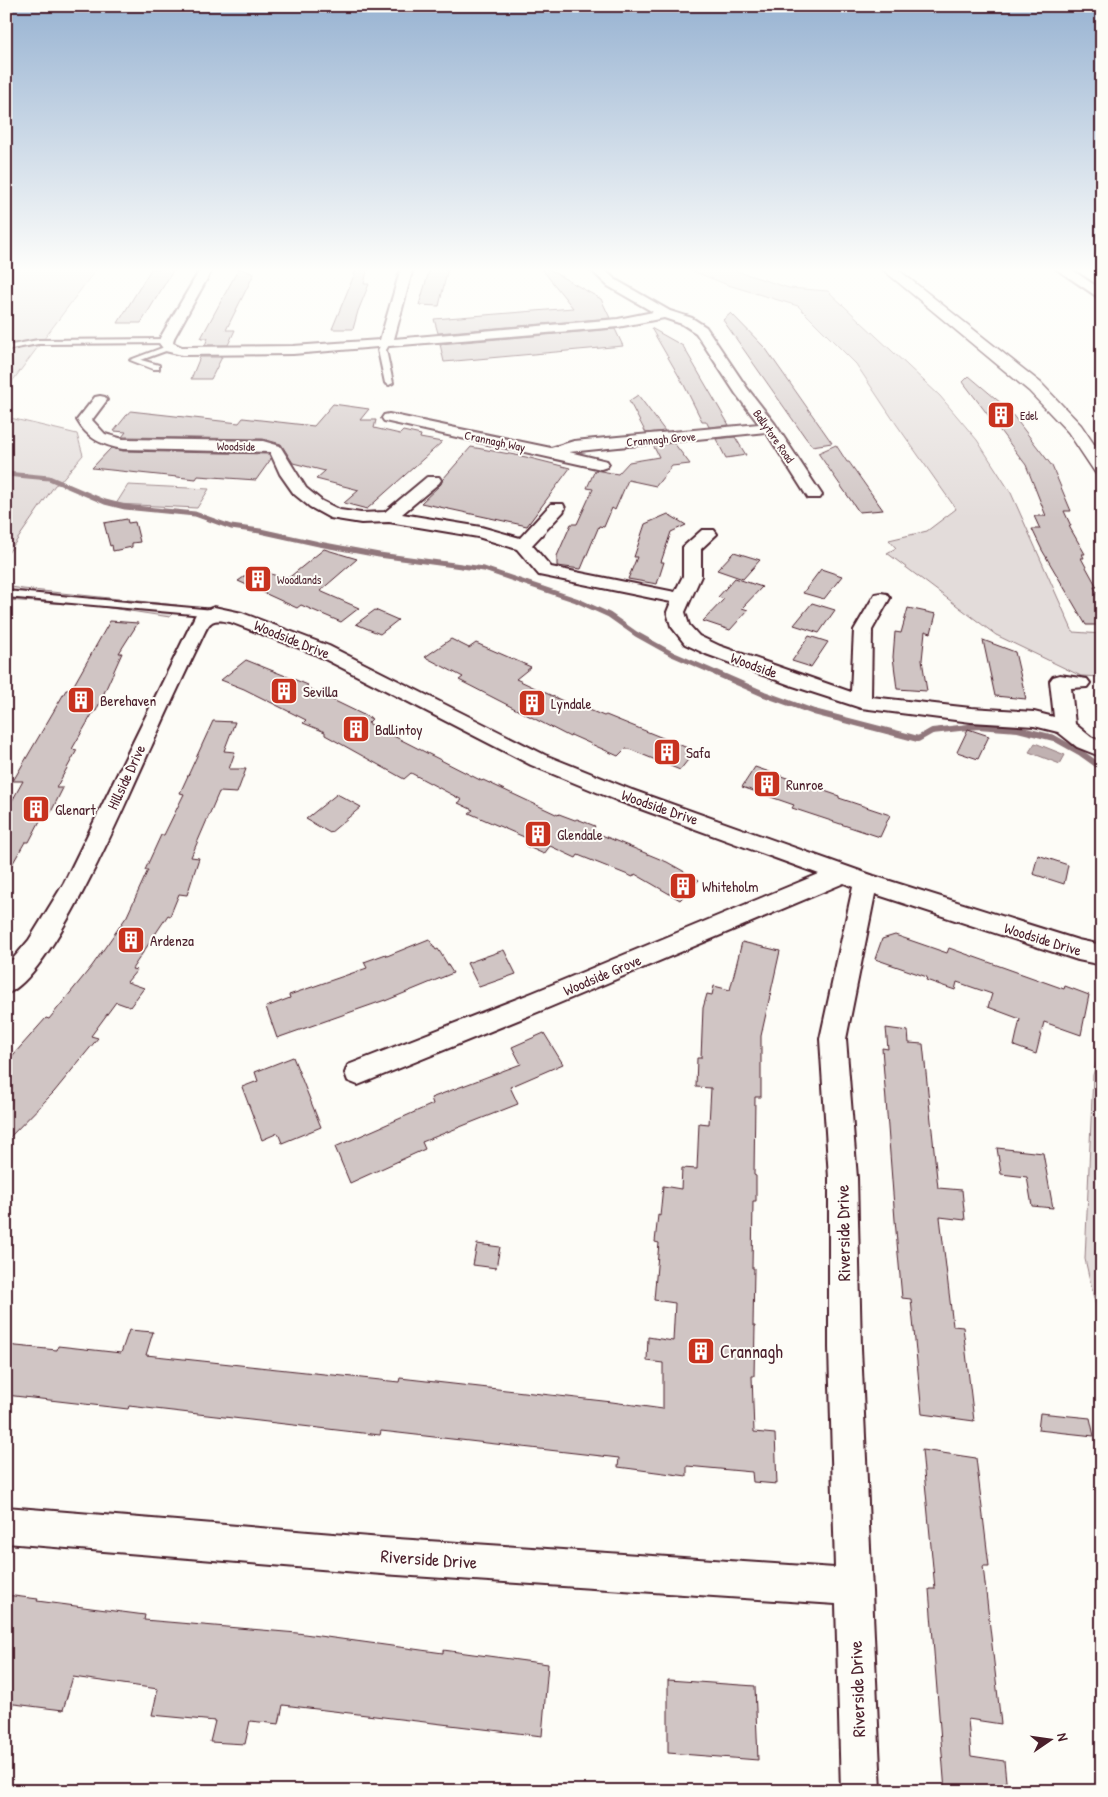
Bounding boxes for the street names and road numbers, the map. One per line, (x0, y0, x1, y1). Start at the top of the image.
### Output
street label: Ballytore Road (749, 406, 799, 466)
street label: Crannagh Way (463, 426, 527, 456)
street label: Crannagh Grove (626, 427, 697, 450)
street label: Woodside (217, 437, 256, 455)
street label: Woodside Drive (251, 614, 333, 664)
street label: Woodside (728, 647, 780, 683)
street label: Hillside Drive (102, 741, 150, 813)
street label: Woodside Drive (619, 784, 701, 830)
street label: Woodside Drive (1002, 917, 1084, 961)
street label: Woodside Grove (560, 949, 644, 1001)
street label: Riverside Drive (830, 1184, 856, 1282)
street label: Riverside Drive (380, 1543, 478, 1575)
street label: Riverside Drive (843, 1640, 871, 1738)

